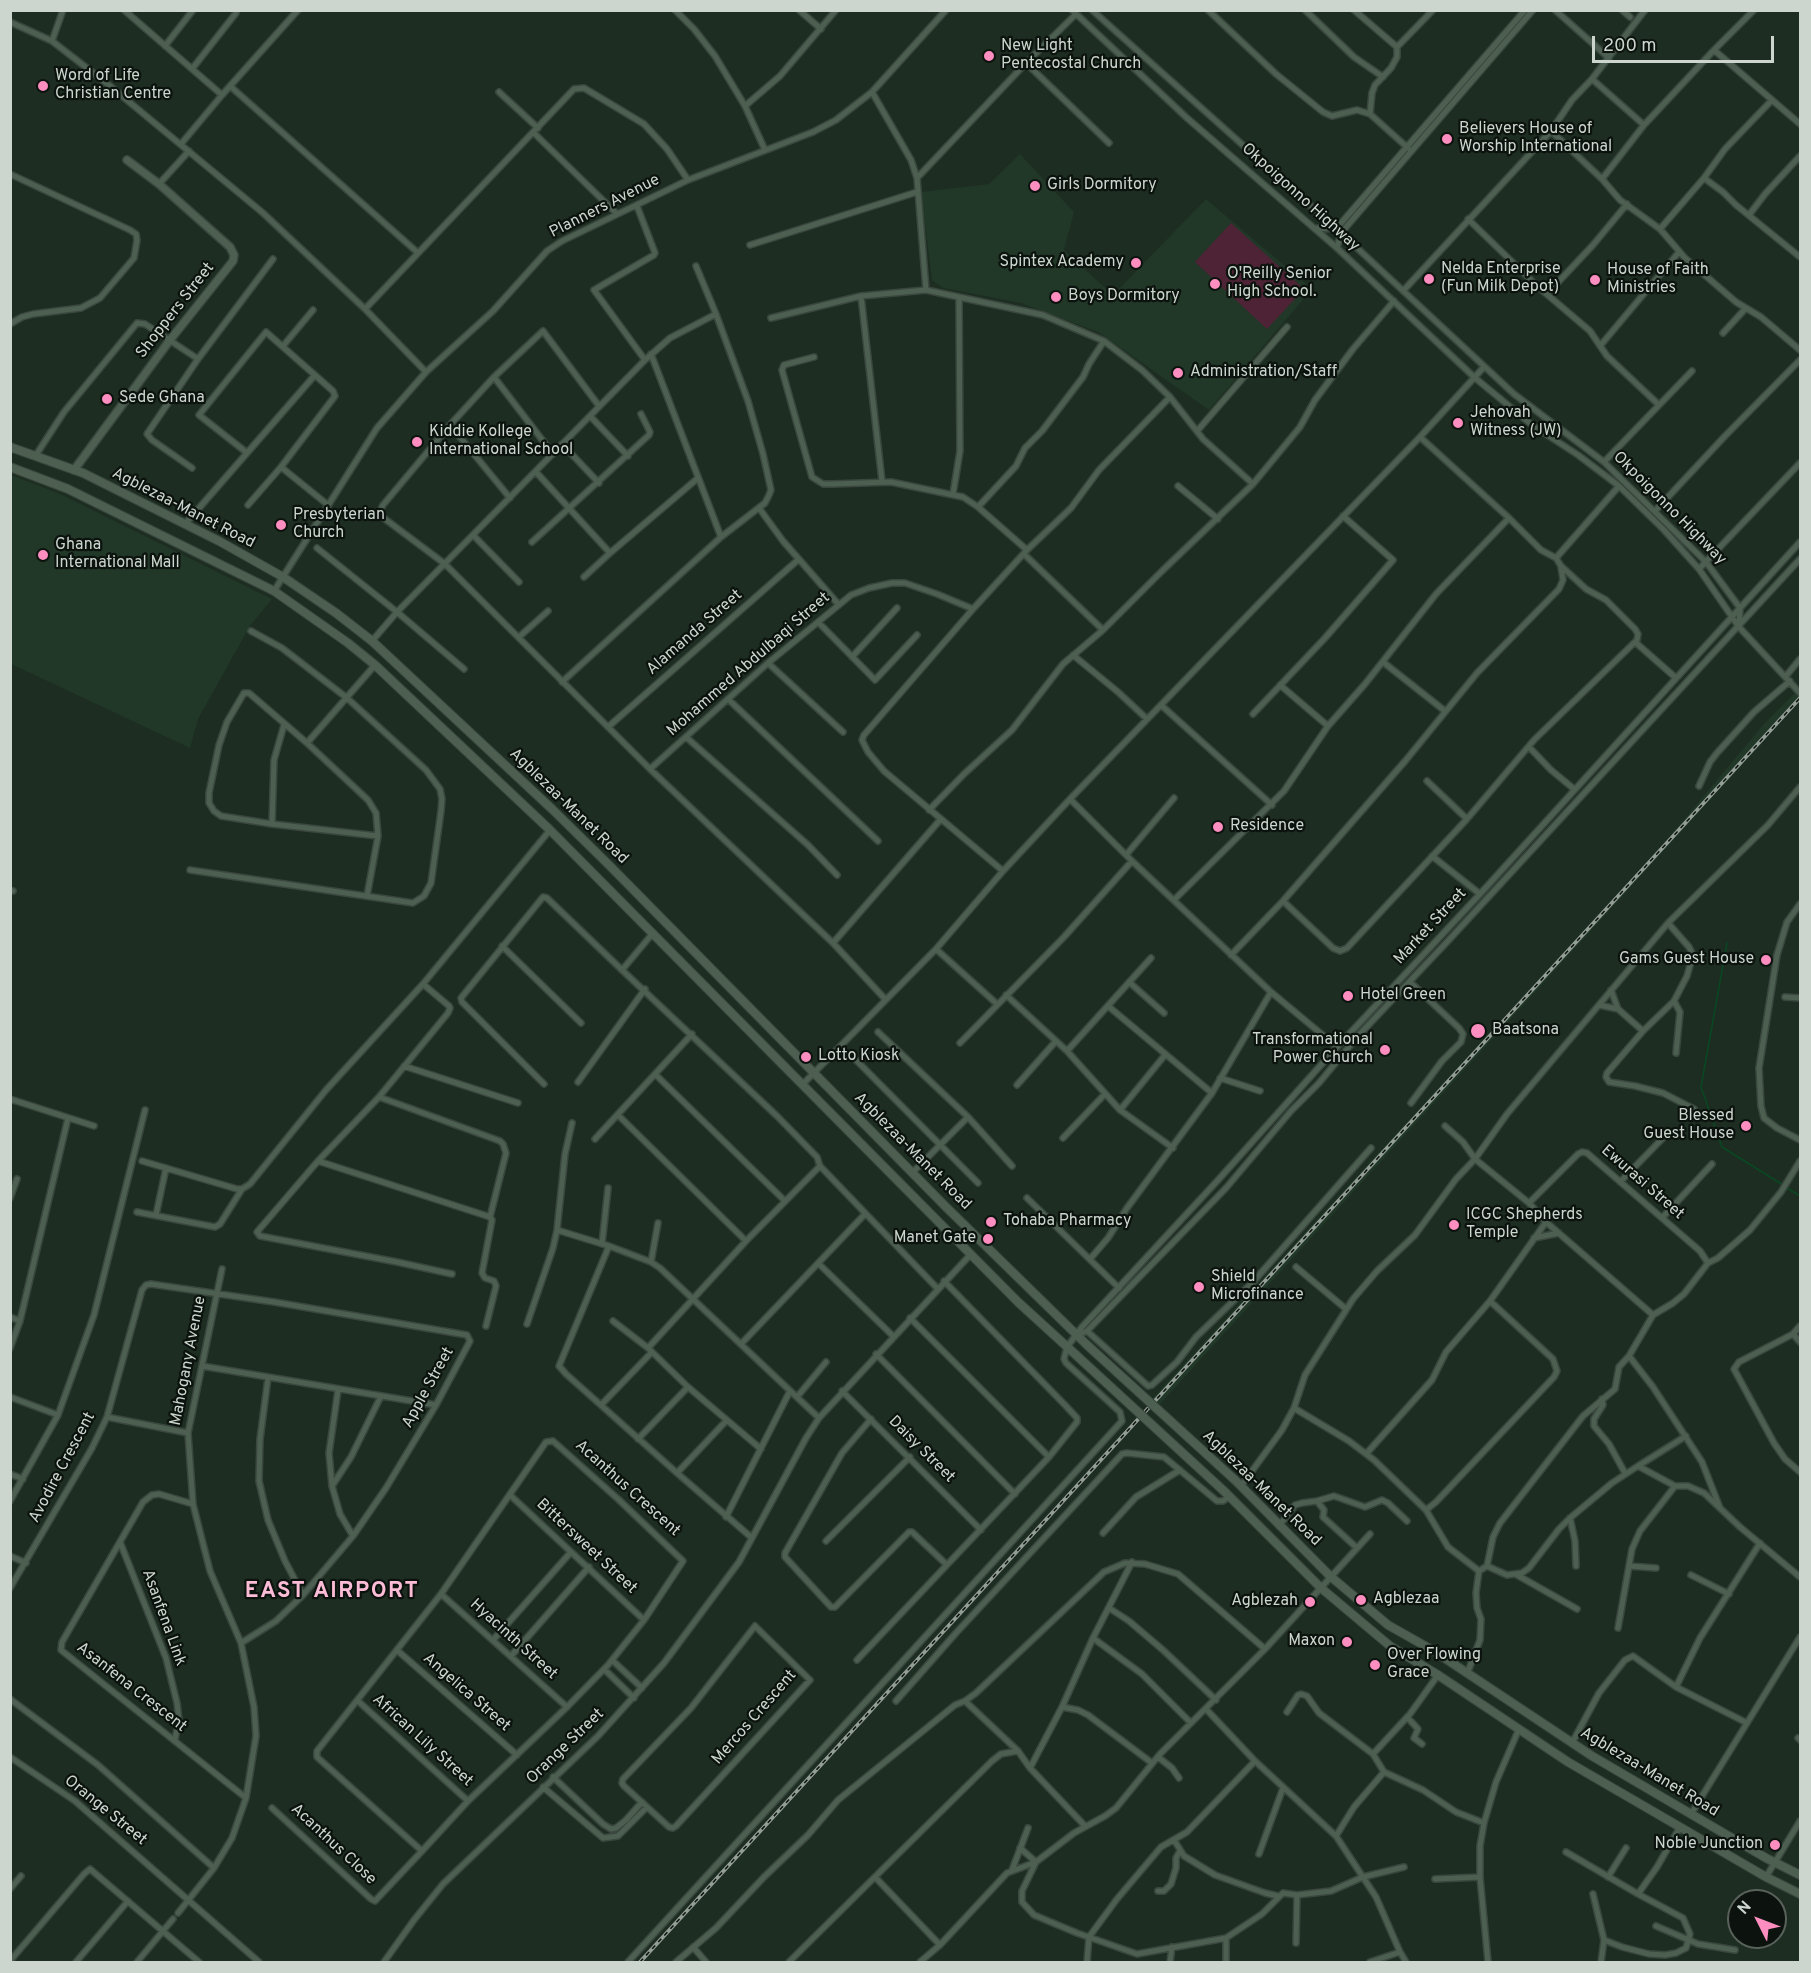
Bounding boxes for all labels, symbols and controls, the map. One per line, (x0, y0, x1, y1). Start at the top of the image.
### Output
scale bar (1595, 24, 1776, 62)
text: 200 m (1603, 35, 1656, 58)
place label: New Light Pentecostal Church (1001, 37, 1141, 75)
marker: New Light Pentecostal Church (982, 49, 996, 63)
place label: Word of Life Christian Centre (55, 67, 171, 105)
marker: Word of Life Christian Centre (36, 79, 50, 93)
place label: Believers House of Worship International (1459, 120, 1612, 158)
marker: Believers House of Worship International (1440, 132, 1454, 146)
street label: Okpoigonno Highway (1237, 140, 1363, 256)
street label: Planners Avenue (547, 171, 663, 243)
place label: Girls Dormitory (1047, 176, 1157, 196)
marker: Girls Dormitory (1028, 179, 1042, 193)
place label: Spintex Academy (1000, 253, 1124, 273)
marker: Spintex Academy (1129, 256, 1143, 270)
street label: Shoppers Street (133, 259, 219, 363)
place label: Nelda Enterprise (Fun Milk Depot) (1441, 260, 1561, 298)
place label: House of Faith Ministries (1607, 261, 1709, 299)
place label: O'Reilly Senior High School. (1227, 265, 1332, 303)
marker: Nelda Enterprise (Fun Milk Depot) (1422, 272, 1436, 286)
marker: House of Faith Ministries (1588, 273, 1602, 287)
marker: O'Reilly Senior High School. (1208, 277, 1222, 291)
place label: Boys Dormitory (1068, 287, 1180, 307)
marker: Boys Dormitory (1049, 290, 1063, 304)
place label: Administration/Staff (1190, 363, 1337, 383)
marker: Administration/Staff (1171, 366, 1185, 380)
place label: Sede Ghana (119, 389, 205, 409)
marker: Sede Ghana (100, 392, 114, 406)
place label: Jehovah Witness (JW) (1470, 404, 1562, 442)
marker: Jehovah Witness (JW) (1451, 416, 1465, 430)
place label: Kiddie Kollege International School (429, 423, 573, 461)
marker: Kiddie Kollege International School (410, 435, 424, 449)
street label: Okpoigonno Highway (1608, 448, 1730, 570)
street label: Agblezaa-Manet Road (108, 465, 258, 553)
place label: Presbyterian Church (293, 506, 385, 544)
marker: Presbyterian Church (274, 518, 288, 532)
place label: Ghana International Mall (55, 536, 180, 574)
marker: Ghana International Mall (36, 548, 50, 562)
street label: Alamanda Street (643, 586, 747, 680)
street label: Mohammed Abdulbaqi Street (664, 589, 834, 741)
street label: Agblezaa-Manet Road (504, 745, 632, 869)
place label: Residence (1230, 817, 1304, 837)
marker: Residence (1211, 820, 1225, 834)
street label: Market Street (1391, 885, 1471, 969)
place label: Gams Guest House (1619, 950, 1754, 970)
marker: Gams Guest House (1759, 953, 1773, 967)
place label: Hotel Green (1360, 986, 1446, 1006)
marker: Hotel Green (1341, 989, 1355, 1003)
place label: Baatsona (1492, 1021, 1559, 1041)
marker: Baatsona (1469, 1022, 1487, 1040)
place label: Transformational Power Church (1252, 1031, 1373, 1069)
marker: Transformational Power Church (1378, 1043, 1392, 1057)
place label: Lotto Kiosk (818, 1047, 899, 1067)
marker: Lotto Kiosk (799, 1050, 813, 1064)
street label: Agblezaa-Manet Road (849, 1089, 975, 1215)
place label: Blessed Guest House (1643, 1107, 1734, 1145)
marker: Blessed Guest House (1739, 1119, 1753, 1133)
street label: Ewurasi Street (1597, 1142, 1687, 1224)
place label: ICGC Shepherds Temple (1466, 1206, 1583, 1244)
place label: Tohaba Pharmacy (1003, 1212, 1132, 1232)
marker: Tohaba Pharmacy (984, 1215, 998, 1229)
marker: ICGC Shepherds Temple (1447, 1218, 1461, 1232)
place label: Manet Gate (894, 1229, 976, 1249)
marker: Manet Gate (981, 1232, 995, 1246)
place label: Shield Microfinance (1211, 1268, 1304, 1306)
marker: Shield Microfinance (1192, 1280, 1206, 1294)
street label: Mahogany Avenue (167, 1295, 211, 1427)
street label: Apple Street (399, 1344, 459, 1432)
street label: Avodire Crescent (26, 1410, 100, 1526)
street label: Daisy Street (884, 1413, 958, 1487)
street label: Agblezaa-Manet Road (1197, 1427, 1325, 1551)
street label: Acanthus Crescent (571, 1437, 683, 1541)
street label: Bittersweet Street (532, 1495, 640, 1599)
street label: Asanfena Link (137, 1567, 189, 1669)
district label: EAST AIRPORT (245, 1580, 419, 1606)
place label: Agblezaa (1373, 1590, 1439, 1610)
place label: Agblezah (1231, 1592, 1298, 1612)
marker: Agblezaa (1354, 1593, 1368, 1607)
marker: Agblezah (1303, 1595, 1317, 1609)
street label: Hyacinth Street (465, 1596, 561, 1684)
place label: Maxon (1288, 1632, 1335, 1652)
marker: Maxon (1340, 1635, 1354, 1649)
street label: Asanfena Crescent (72, 1639, 190, 1737)
place label: Over Flowing Grace (1387, 1646, 1481, 1684)
street label: Angelica Street (418, 1650, 514, 1736)
marker: Over Flowing Grace (1368, 1658, 1382, 1672)
street label: Mercos Crescent (709, 1667, 801, 1769)
street label: African Lily Street (368, 1691, 476, 1791)
street label: Orange Street (523, 1705, 609, 1789)
street label: Agblezaa-Manet Road (1576, 1724, 1722, 1822)
street label: Orange Street (60, 1772, 150, 1850)
street label: Acanthus Close (286, 1800, 380, 1890)
place label: Noble Junction (1655, 1835, 1763, 1855)
marker: Noble Junction (1768, 1838, 1782, 1852)
north arrow (1727, 1889, 1787, 1949)
text: N (1734, 1897, 1756, 1919)

